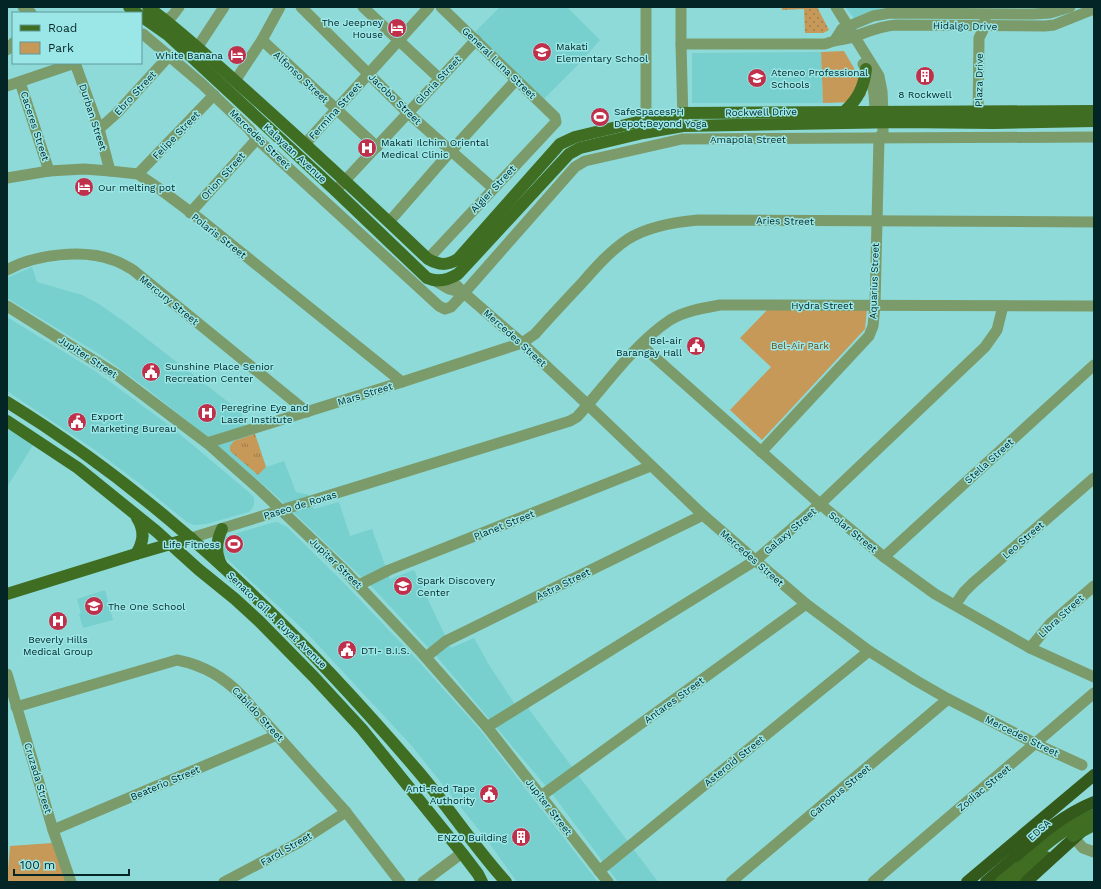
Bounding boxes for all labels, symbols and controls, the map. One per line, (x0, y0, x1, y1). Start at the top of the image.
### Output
legend (12, 12, 142, 64)
place label: The Jeepney House (322, 17, 384, 40)
hotel icon: The Jeepney House (386, 17, 408, 39)
street label: Hidalgo Drive (933, 20, 998, 32)
text: Road (48, 21, 77, 35)
street label: General Luna Street (460, 25, 539, 102)
text: Park (48, 41, 74, 55)
school or university icon: Makati Elementary School (531, 41, 553, 63)
place label: Makati Elementary School (556, 41, 648, 64)
hotel icon: White Banana (226, 44, 248, 66)
street label: Alfonso Street (271, 49, 331, 106)
place label: White Banana (155, 50, 223, 61)
street label: Gloria Street (413, 53, 464, 106)
street label: Plaza Drive (973, 53, 985, 107)
building icon: 8 Rockwell (914, 65, 936, 87)
school or university icon: Ateneo Professional Schools (746, 67, 768, 89)
place label: Ateneo Professional Schools (771, 67, 868, 90)
street label: Ebro Street (112, 68, 159, 117)
street label: Jacobo Street (367, 71, 424, 127)
street label: Fermina Street (307, 80, 364, 142)
street label: Durban Street (77, 82, 109, 152)
place label: 8 Rockwell (898, 89, 952, 100)
street label: Caceres Street (19, 90, 52, 163)
sports icon: SafeSpacesPH Depot;Beyond Yoga (589, 106, 611, 128)
place label: SafeSpacesPH Depot;Beyond Yoga (614, 106, 707, 129)
street label: Rockwell Drive (725, 106, 797, 118)
street label: Mercedes Street (227, 107, 293, 171)
street label: Felipe Street (150, 108, 202, 161)
street label: Kalayaan Avenue (261, 121, 329, 185)
street label: Amapola Street (710, 134, 787, 145)
hospital icon: Makati Ilchim Oriental Medical Clinic (356, 137, 378, 159)
place label: Makati Ilchim Oriental Medical Clinic (381, 137, 489, 160)
street label: Orion Street (199, 149, 248, 202)
street label: Algier Street (468, 162, 518, 215)
hotel icon: Our melting pot (73, 176, 95, 198)
place label: Our melting pot (98, 182, 176, 193)
street label: Polaris Street (190, 211, 249, 261)
street label: Aries Street (756, 215, 815, 227)
street label: Aquarius Street (867, 242, 881, 319)
street label: Mercury Street (137, 273, 201, 328)
street label: Hydra Street (791, 300, 854, 311)
street label: Mercedes Street (481, 307, 549, 370)
street label: Jupiter Street (56, 334, 120, 381)
place label: Bel-air Barangay Hall (616, 335, 682, 358)
public building icon: Bel-air Barangay Hall (685, 335, 707, 357)
park label: Bel-Air Park (771, 340, 829, 351)
public building icon: Sunshine Place Senior Recreation Center (140, 361, 162, 383)
place label: Sunshine Place Senior Recreation Center (165, 361, 274, 384)
street label: Mars Street (336, 380, 395, 408)
hospital icon: Peregrine Eye and Laser Institute (196, 402, 218, 424)
place label: Peregrine Eye and Laser Institute (221, 402, 308, 425)
public building icon: Export Marketing Bureau (66, 411, 88, 433)
place label: Export Marketing Bureau (91, 411, 176, 434)
street label: Stella Street (962, 436, 1016, 486)
street label: Paseo de Roxas (262, 489, 338, 521)
street label: Galaxy Street (762, 505, 819, 557)
street label: Planet Street (472, 508, 537, 542)
street label: Solar Street (827, 509, 880, 555)
street label: Leo Street (1000, 519, 1047, 561)
street label: Mercedes Street (718, 527, 787, 589)
sports icon: Life Fitness (223, 533, 245, 555)
street label: Jupiter Street (308, 535, 365, 591)
place label: Life Fitness (163, 539, 220, 550)
street label: Astra Street (534, 566, 593, 602)
street label: Senator Gil J. Puyat Avenue (225, 570, 329, 671)
school or university icon: Spark Discovery Center (392, 575, 414, 597)
place label: Spark Discovery Center (417, 575, 496, 598)
street label: Libra Street (1036, 592, 1086, 640)
school or university icon: The One School (83, 595, 105, 617)
place label: The One School (108, 601, 185, 612)
hospital icon: Beverly Hills Medical Group (47, 610, 69, 632)
place label: Beverly Hills Medical Group (23, 634, 93, 657)
public building icon: DTI- B.I.S. (336, 639, 358, 661)
place label: DTI- B.I.S. (361, 645, 409, 656)
street label: Antares Street (642, 674, 707, 725)
street label: Cabildo Street (230, 685, 287, 744)
street label: Mercedes Street (983, 713, 1061, 759)
street label: Asteroid Street (702, 733, 767, 789)
street label: Cruzada Street (22, 741, 54, 815)
street label: Canopus Street (807, 762, 873, 820)
street label: Zodiac Street (955, 762, 1013, 813)
street label: Beaterio Street (129, 763, 202, 803)
street label: Jupiter Street (524, 777, 575, 838)
place label: Anti-Red Tape Authority (406, 783, 476, 806)
public building icon: Anti-Red Tape Authority (478, 783, 500, 805)
street label: EDSA (1025, 817, 1053, 843)
building icon: ENZO Building (510, 826, 532, 848)
street label: Farol Street (258, 829, 314, 868)
place label: ENZO Building (437, 832, 508, 843)
scale bar (14, 851, 129, 877)
text: 100 m (20, 858, 55, 872)

